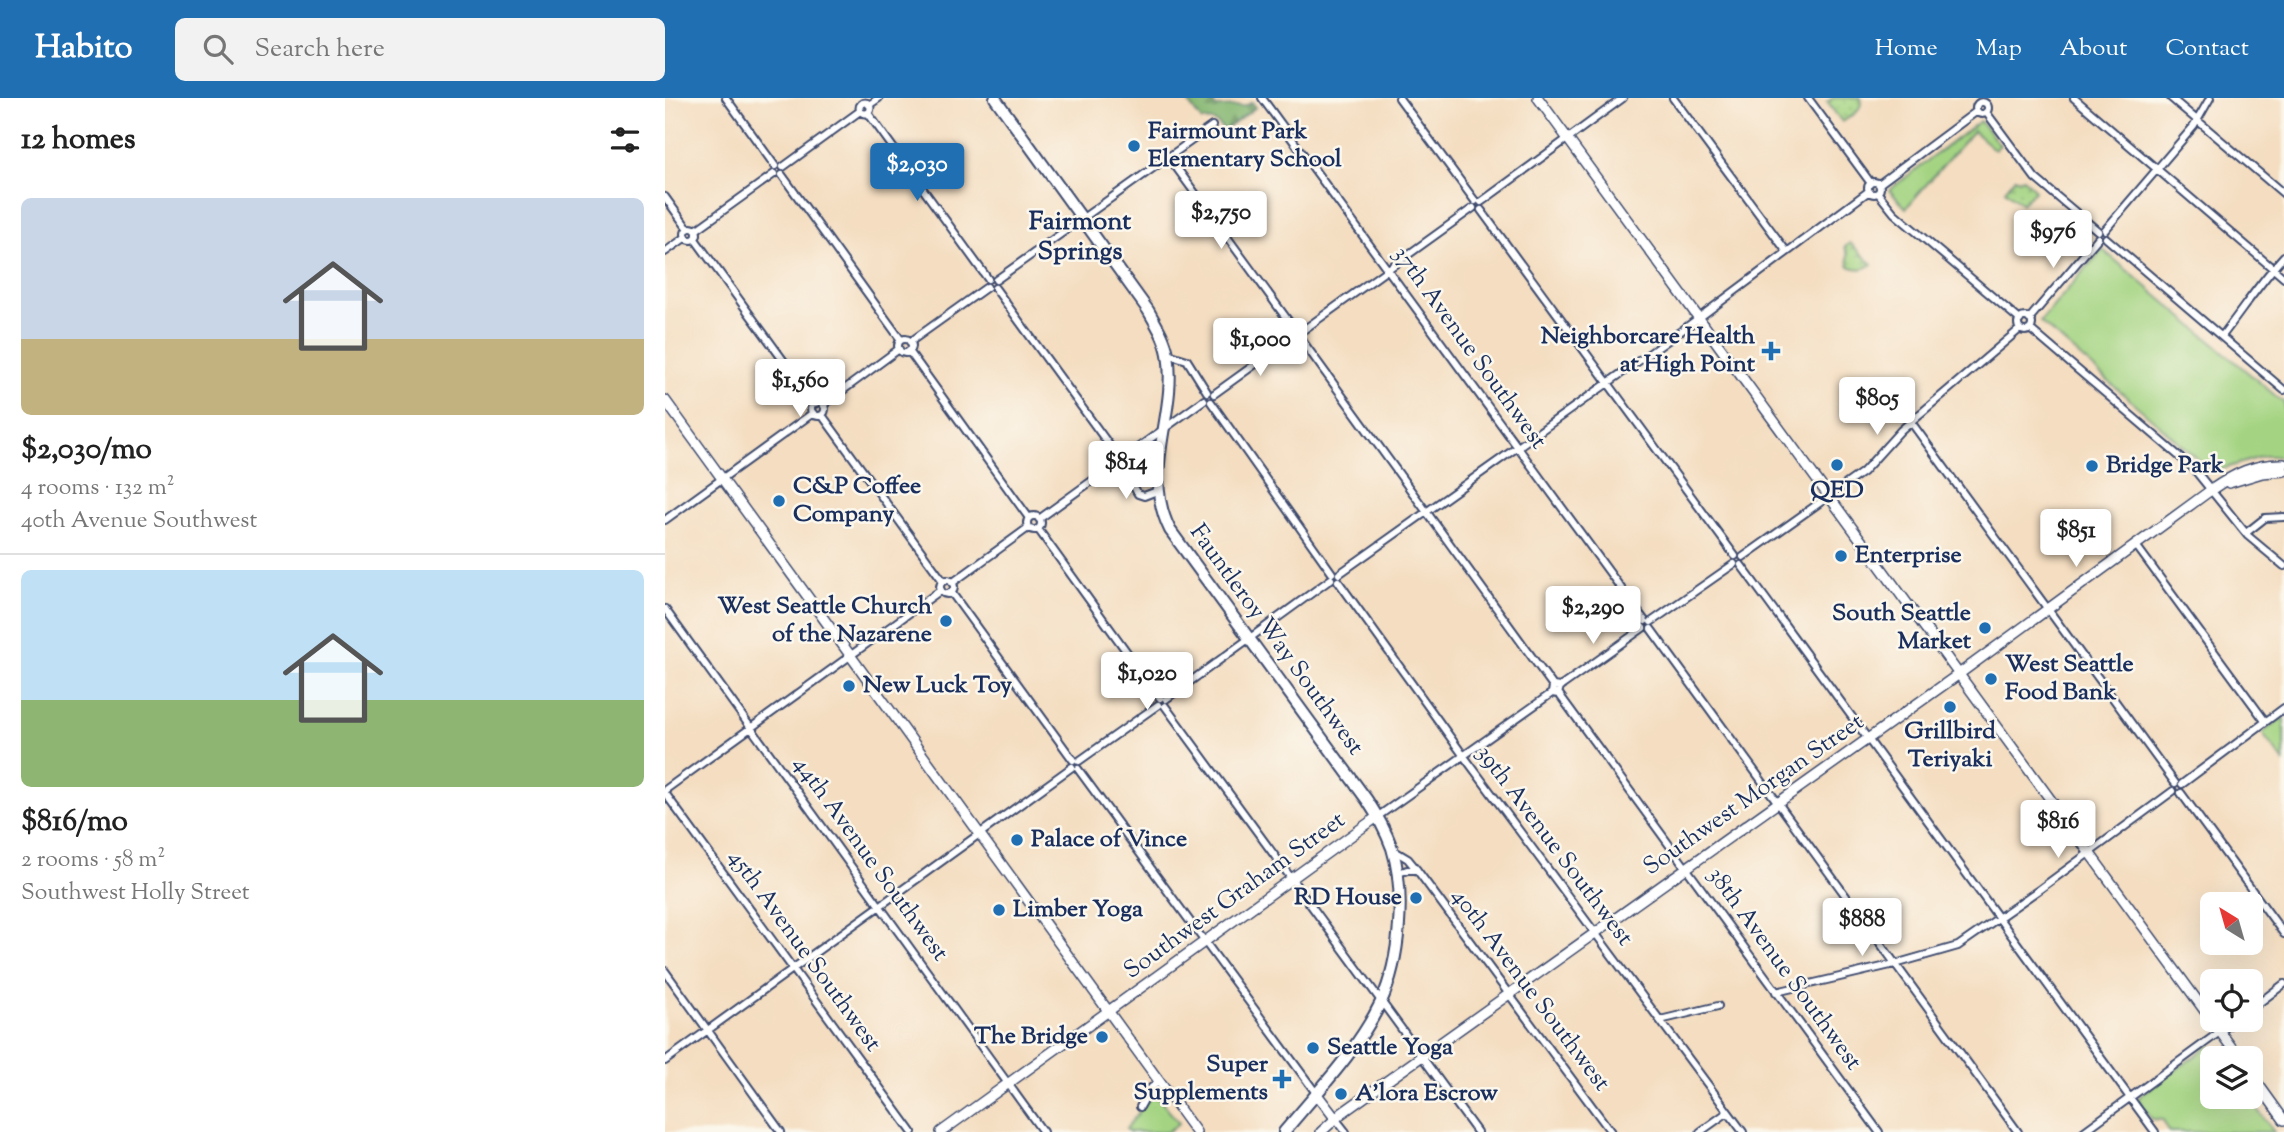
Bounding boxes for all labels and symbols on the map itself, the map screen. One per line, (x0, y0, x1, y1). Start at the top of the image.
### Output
place label: Fairmount Park Elementary School (1148, 115, 1342, 177)
marker: Fairmount Park Elementary School (1126, 138, 1142, 154)
pin: $2,030 (860, 144, 974, 203)
pin: $2,750 (1164, 192, 1278, 251)
district label: Fairmont Springs (1029, 204, 1131, 271)
pin: $976 (2012, 211, 2094, 270)
street label: 37th Avenue Southwest (1384, 239, 1554, 457)
pin: $1,000 (1203, 318, 1317, 378)
place label: Neighborcare Health at High Point (1541, 320, 1756, 382)
marker: Neighborcare Health at High Point (1761, 341, 1781, 361)
pin: $1,560 (743, 360, 857, 419)
pin: $805 (1836, 378, 1918, 437)
pin: $814 (1085, 442, 1167, 501)
place label: Bridge Park (2106, 449, 2225, 483)
marker: QED (1829, 457, 1845, 473)
marker: Bridge Park (2084, 458, 2100, 474)
place label: C&P Coffee Company (793, 470, 921, 532)
place label: QED (1810, 474, 1864, 508)
marker: C&P Coffee Company (771, 493, 787, 509)
pin: $851 (2035, 510, 2117, 569)
street label: Fauntleroy Way Southwest (1180, 517, 1372, 763)
place label: Enterprise (1855, 539, 1962, 573)
marker: Enterprise (1833, 548, 1849, 564)
pin: $2,290 (1536, 587, 1650, 646)
place label: West Seattle Church of the Nazarene (717, 590, 933, 652)
place label: South Seattle Market (1832, 597, 1972, 659)
marker: West Seattle Church of the Nazarene (938, 613, 954, 629)
marker: South Seattle Market (1977, 620, 1993, 636)
place label: West Seattle Food Bank (2005, 648, 2134, 710)
pin: $1,020 (1090, 652, 1204, 712)
place label: New Luck Toy (863, 669, 1012, 703)
marker: West Seattle Food Bank (1983, 671, 1999, 687)
marker: New Luck Toy (841, 678, 857, 694)
marker: Grillbird Teriyaki (1942, 699, 1958, 715)
street label: Southwest Morgan Street (1637, 706, 1871, 884)
place label: Grillbird Teriyaki (1904, 715, 1996, 777)
street label: 39th Avenue Southwest (1467, 739, 1641, 953)
street label: 44th Avenue Southwest (784, 749, 956, 969)
pin: $816 (2017, 800, 2099, 860)
street label: Southwest Graham Street (1117, 804, 1353, 988)
place label: Palace of Vince (1031, 823, 1187, 857)
marker: Palace of Vince (1009, 832, 1025, 848)
street label: 45th Avenue Southwest (719, 843, 889, 1059)
street label: 38th Avenue Southwest (1699, 860, 1869, 1078)
place label: RD House (1294, 881, 1402, 915)
street label: 40th Avenue Southwest (1442, 881, 1618, 1099)
marker: RD House (1408, 890, 1424, 906)
north arrow (2200, 892, 2263, 956)
place label: Limber Yoga (1013, 893, 1144, 927)
pin: $888 (1821, 898, 1903, 958)
marker: Limber Yoga (991, 902, 1007, 918)
place label: The Bridge (974, 1020, 1088, 1054)
marker: The Bridge (1094, 1029, 1110, 1045)
place label: Seattle Yoga (1327, 1031, 1454, 1065)
marker: Seattle Yoga (1305, 1040, 1321, 1056)
place label: Super Supplements (1134, 1048, 1269, 1110)
marker: Super Supplements (1274, 1071, 1290, 1087)
place label: A'lora Escrow (1355, 1077, 1498, 1111)
marker: A'lora Escrow (1333, 1086, 1349, 1102)

